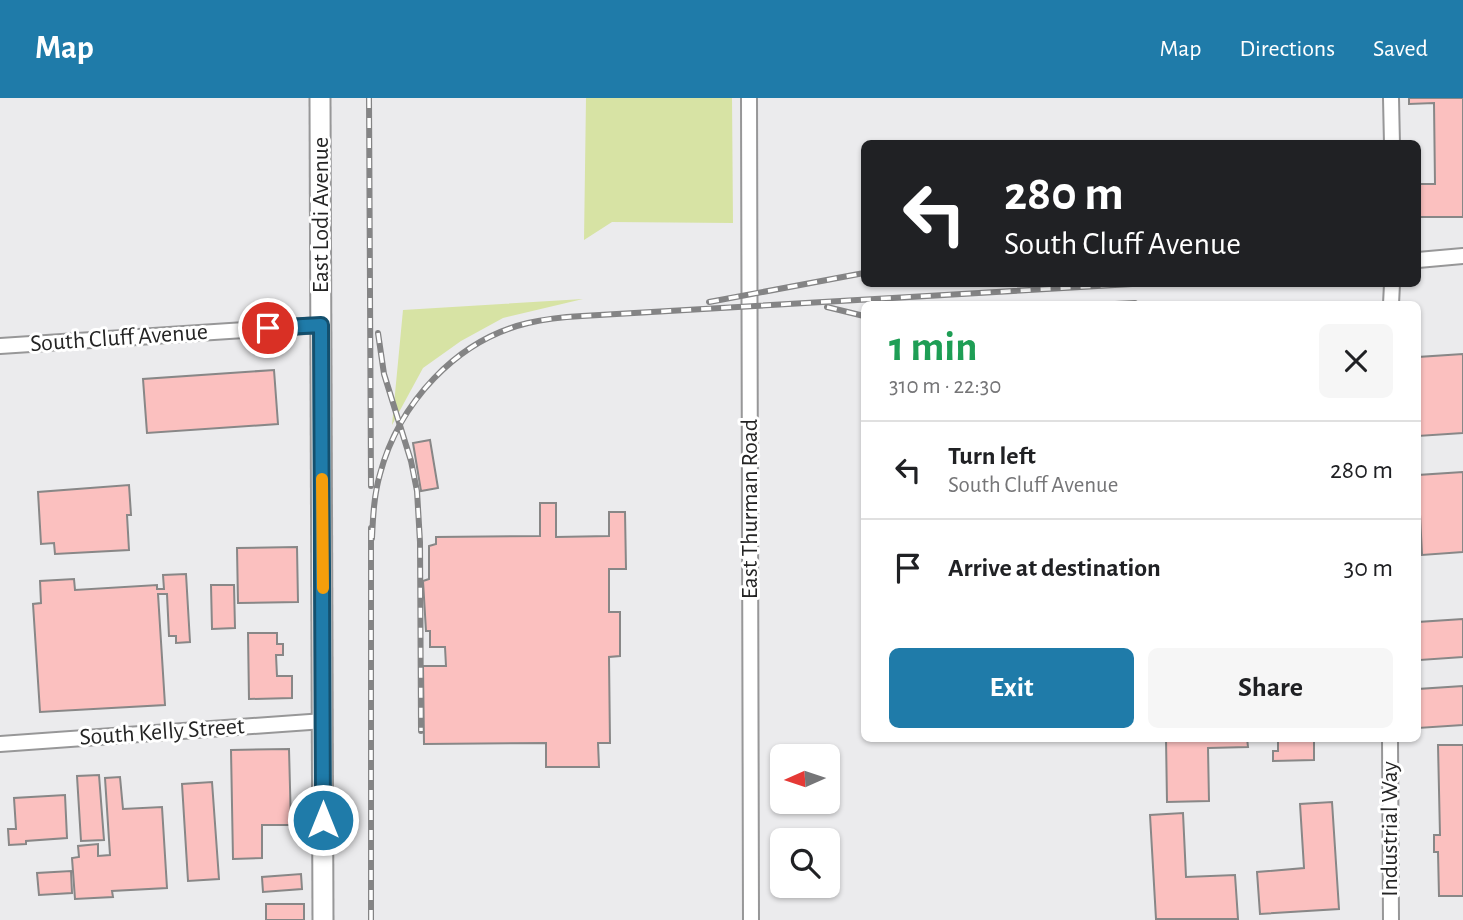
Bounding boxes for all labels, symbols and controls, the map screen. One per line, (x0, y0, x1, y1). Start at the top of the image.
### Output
text: Map (35, 32, 94, 65)
text: Map (1159, 37, 1201, 61)
text: Directions (1239, 37, 1335, 61)
text: Saved (1373, 37, 1428, 61)
street label: East Lodi Avenue (309, 137, 333, 293)
icon: left (889, 168, 980, 259)
text: 280 m (1004, 170, 1124, 219)
text: South Cluff Avenue (1004, 228, 1241, 260)
pin (238, 298, 298, 358)
icon: arrive (249, 309, 287, 347)
street label: South Cluff Avenue (29, 320, 209, 356)
button: close (1319, 324, 1393, 398)
text: 1 min (889, 326, 978, 368)
text: 310 m · 22:30 (889, 375, 1001, 398)
street label: East Thurman Road (738, 419, 762, 599)
text: Turn left (948, 443, 1036, 469)
icon: left (889, 451, 927, 489)
text: 280 m (1330, 457, 1393, 483)
text: South Cluff Avenue (948, 474, 1118, 497)
icon: arrive (889, 549, 927, 587)
text: Arrive at destination (948, 555, 1161, 581)
text: 30 m (1343, 555, 1393, 581)
button: Exit (889, 648, 1134, 728)
button: Share (1148, 648, 1393, 728)
street label: South Kelly Street (79, 714, 246, 750)
north arrow (770, 744, 840, 814)
map controls (770, 744, 840, 898)
street label: Industrial Way (1378, 761, 1402, 897)
position arrow (286, 783, 360, 857)
button: search (770, 828, 840, 898)

